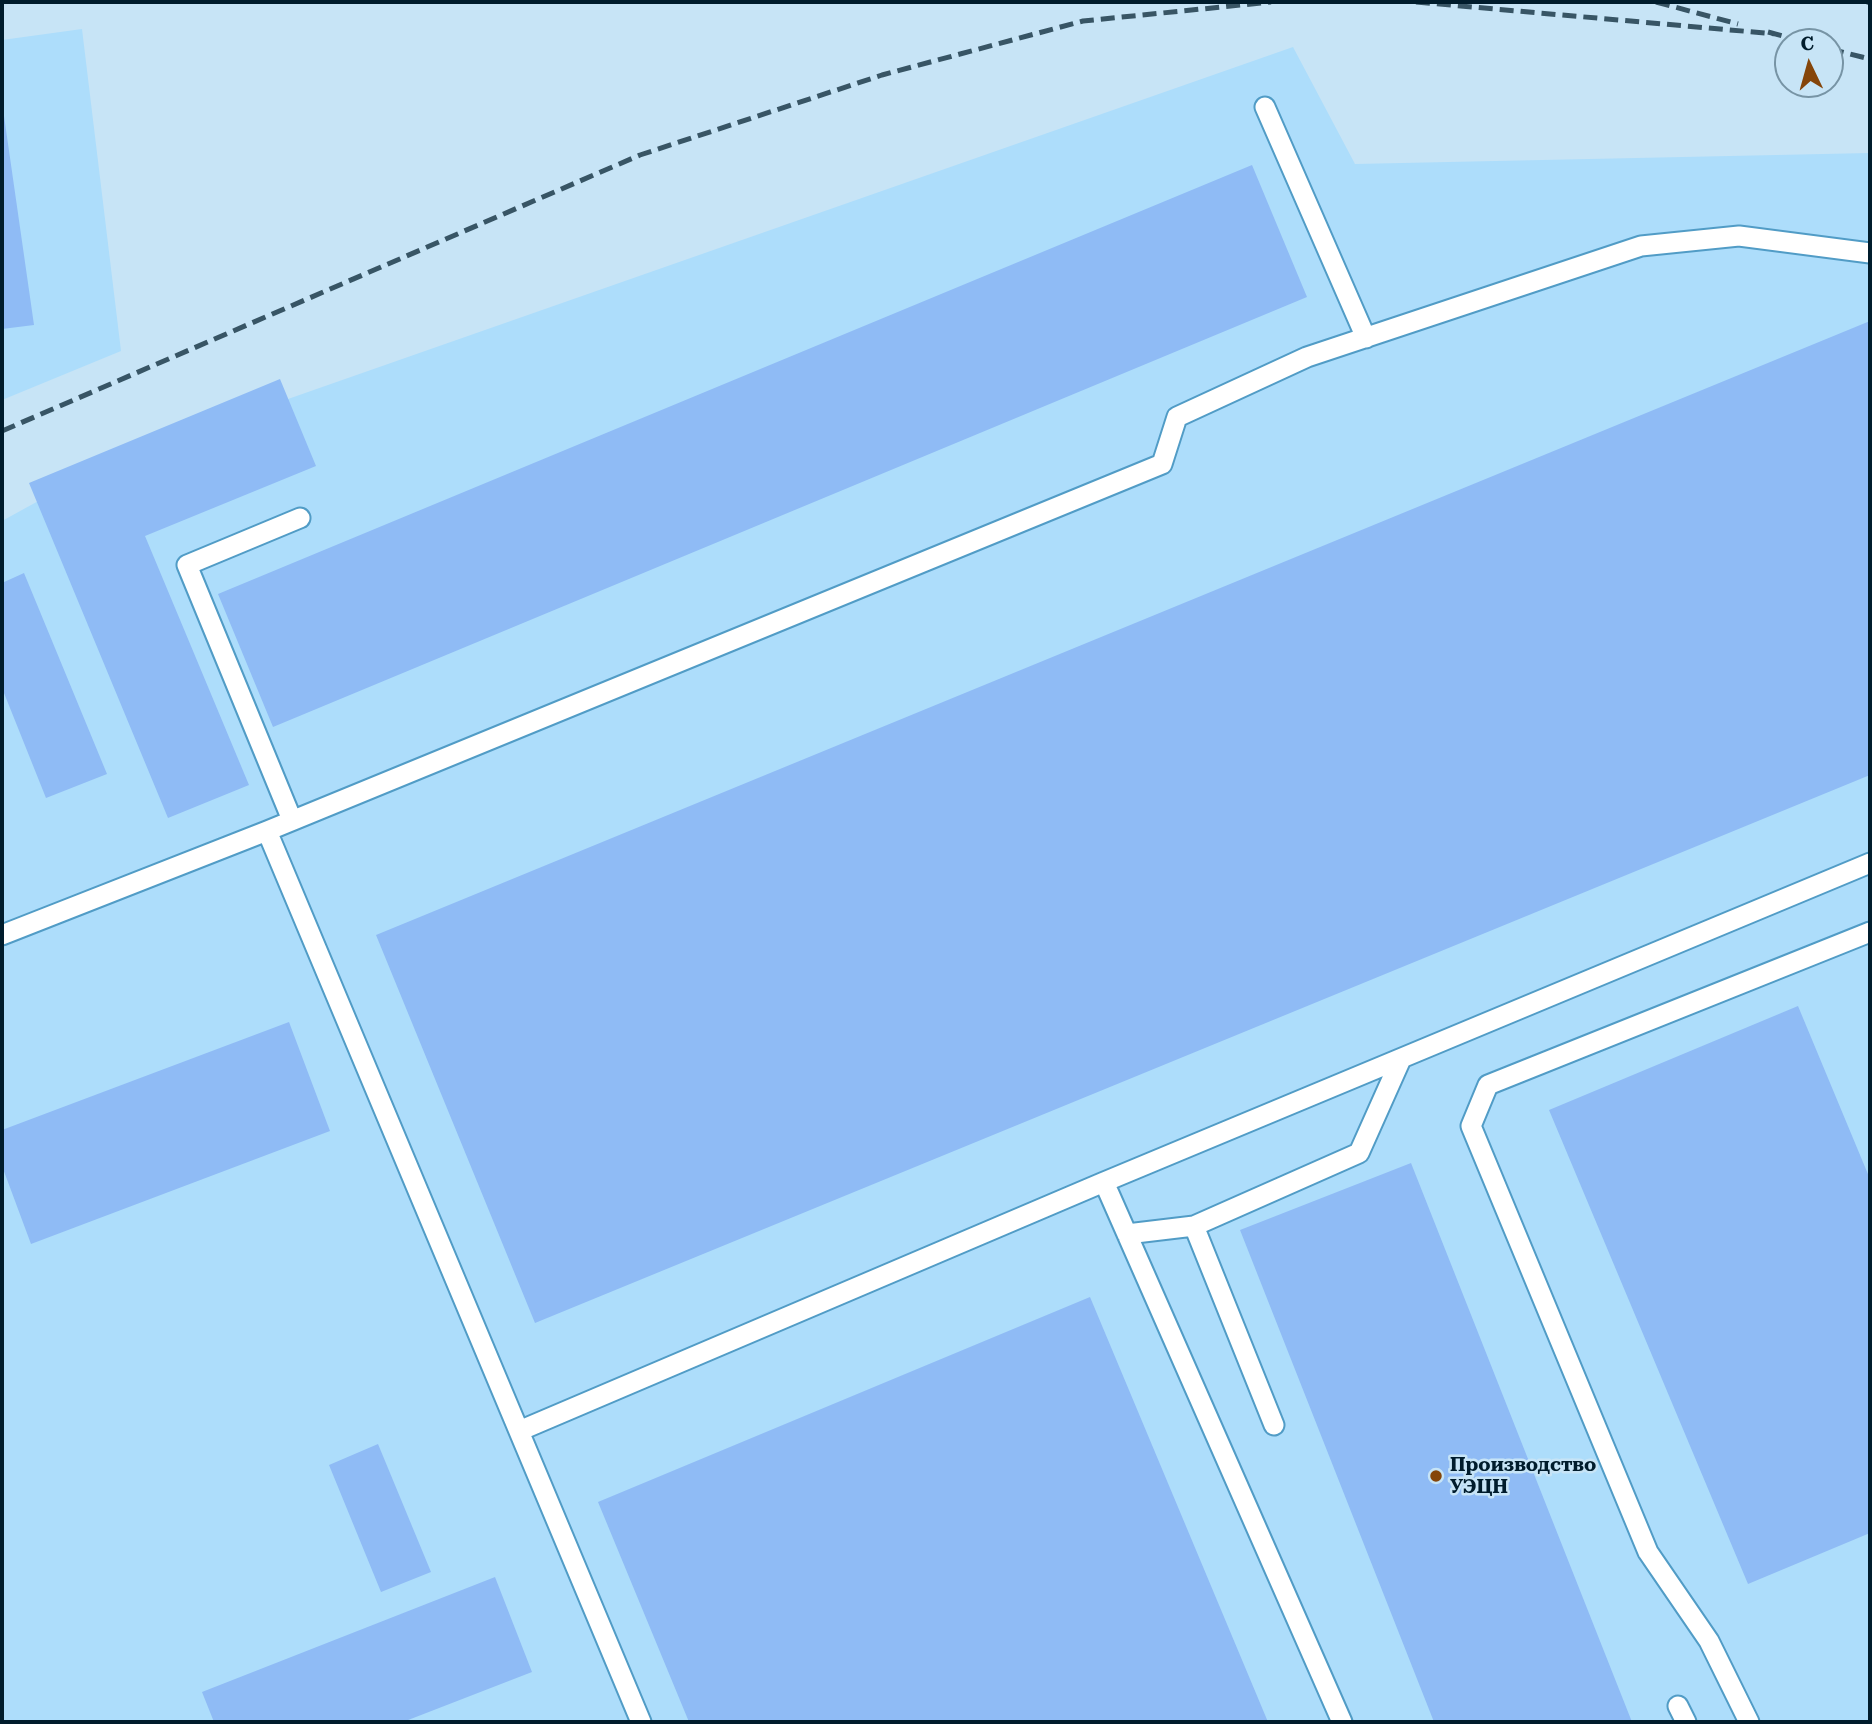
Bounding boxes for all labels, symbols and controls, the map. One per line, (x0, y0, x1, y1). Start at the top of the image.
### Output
north arrow (1774, 28, 1844, 98)
text: С (1800, 32, 1815, 56)
place label: Производство УЭЦН (1450, 1454, 1596, 1498)
marker: Производство УЭЦН (1428, 1468, 1444, 1484)

